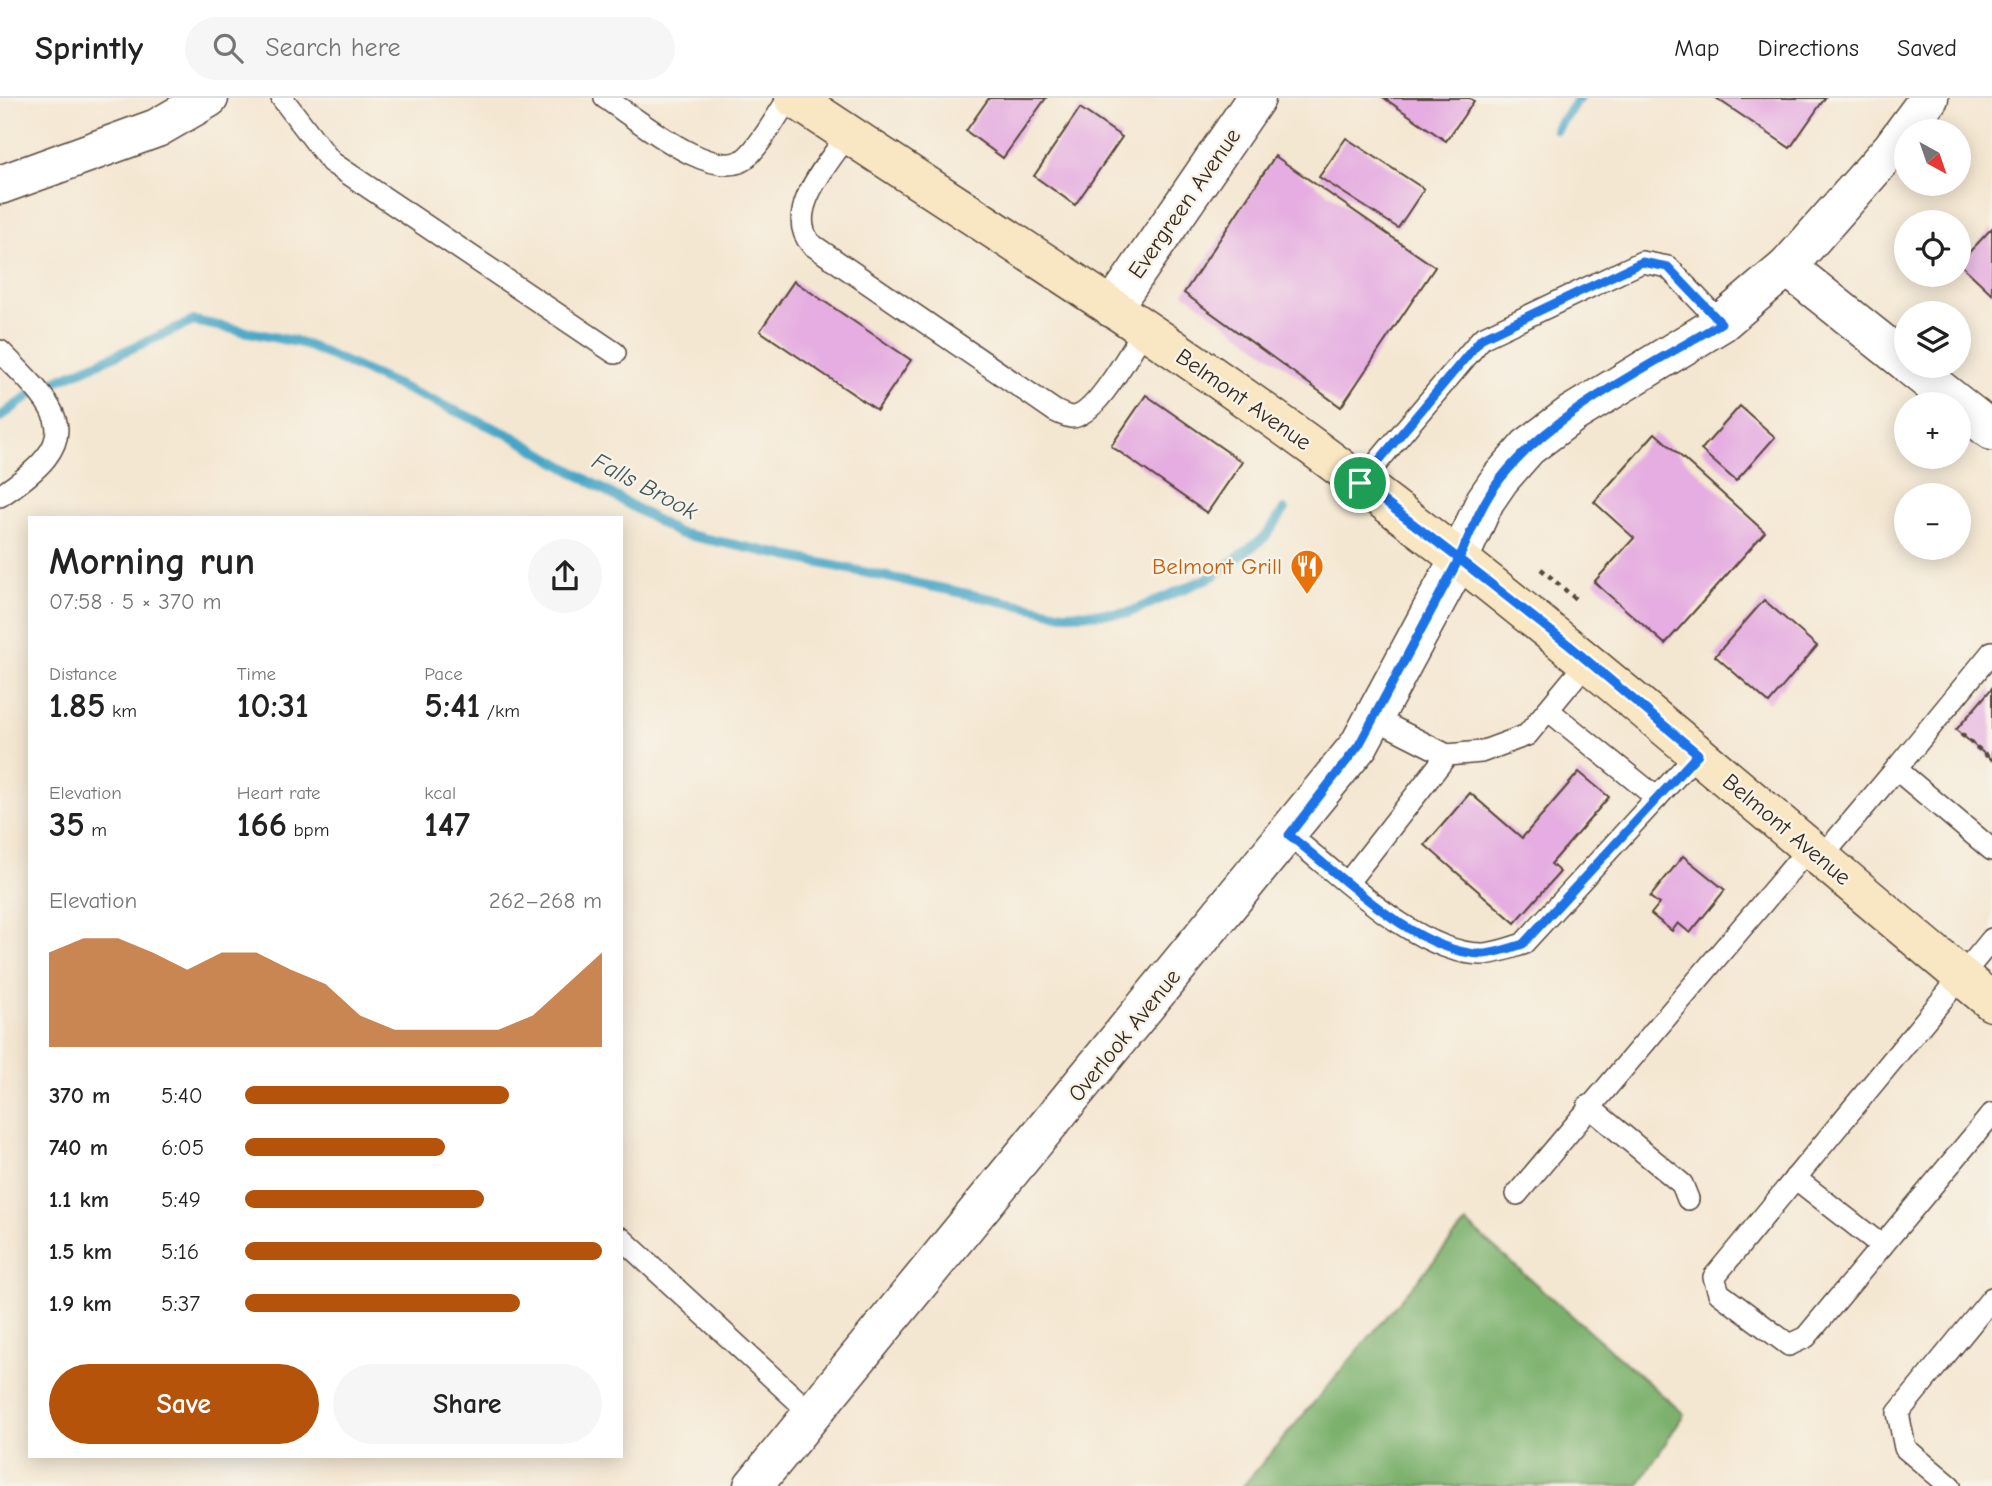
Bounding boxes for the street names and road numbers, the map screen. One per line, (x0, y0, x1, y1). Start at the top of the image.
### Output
street label: Evergreen Avenue (1122, 123, 1246, 284)
street label: Belmont Avenue (1171, 343, 1317, 456)
street label: Belmont Avenue (1717, 768, 1856, 891)
street label: Overlook Avenue (1063, 964, 1186, 1107)

